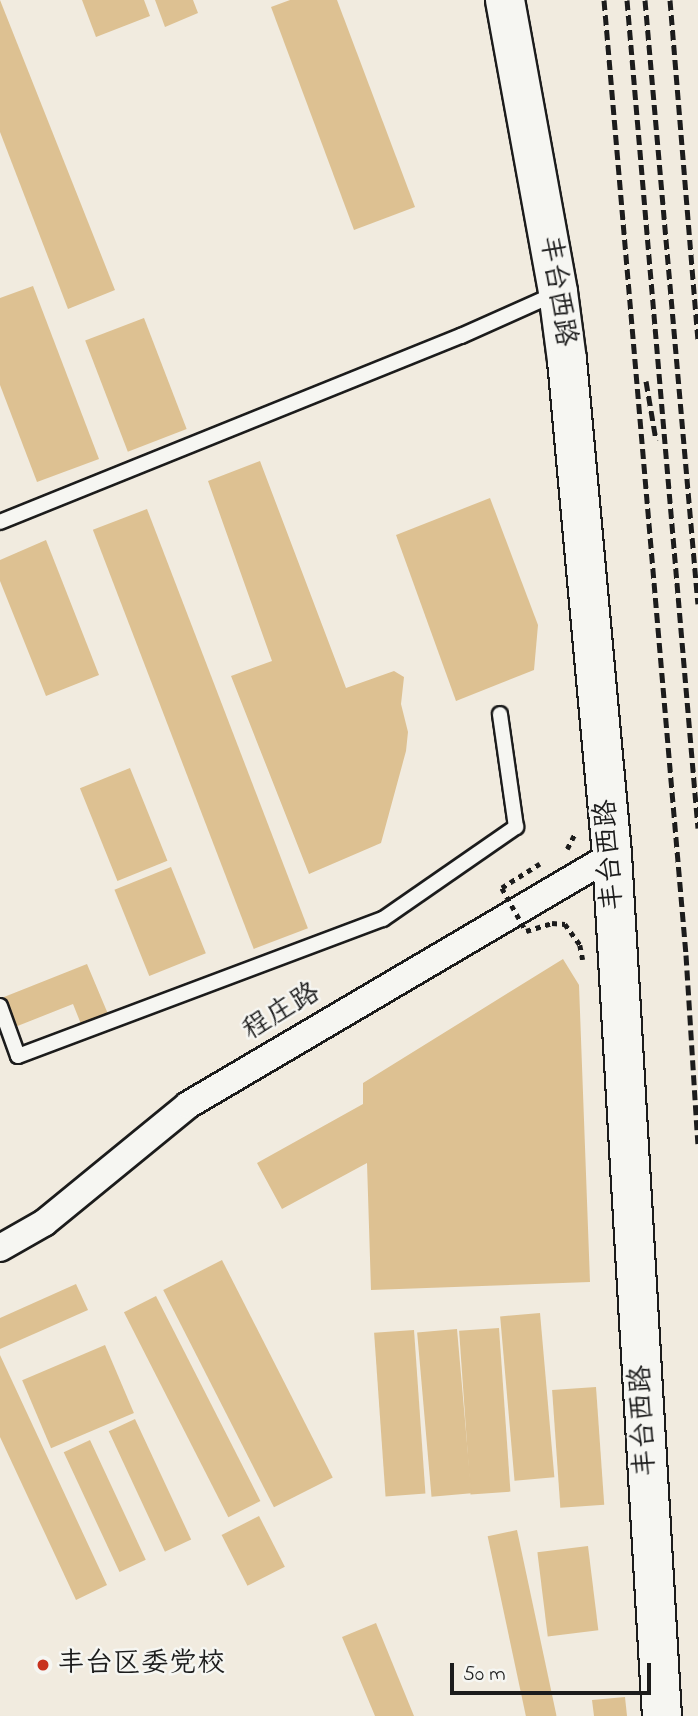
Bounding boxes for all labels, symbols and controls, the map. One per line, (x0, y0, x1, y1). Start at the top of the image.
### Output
street label: 丰台西路 (531, 233, 581, 349)
street label: 丰台西路 (590, 798, 632, 912)
street label: 程庄路 (237, 977, 327, 1049)
street label: 丰台西路 (625, 1364, 665, 1478)
place label: 丰台区委党校 (57, 1648, 225, 1682)
scale bar (453, 1650, 654, 1694)
marker: 丰台区委党校 (35, 1657, 51, 1673)
text: 50 m (463, 1660, 506, 1690)

